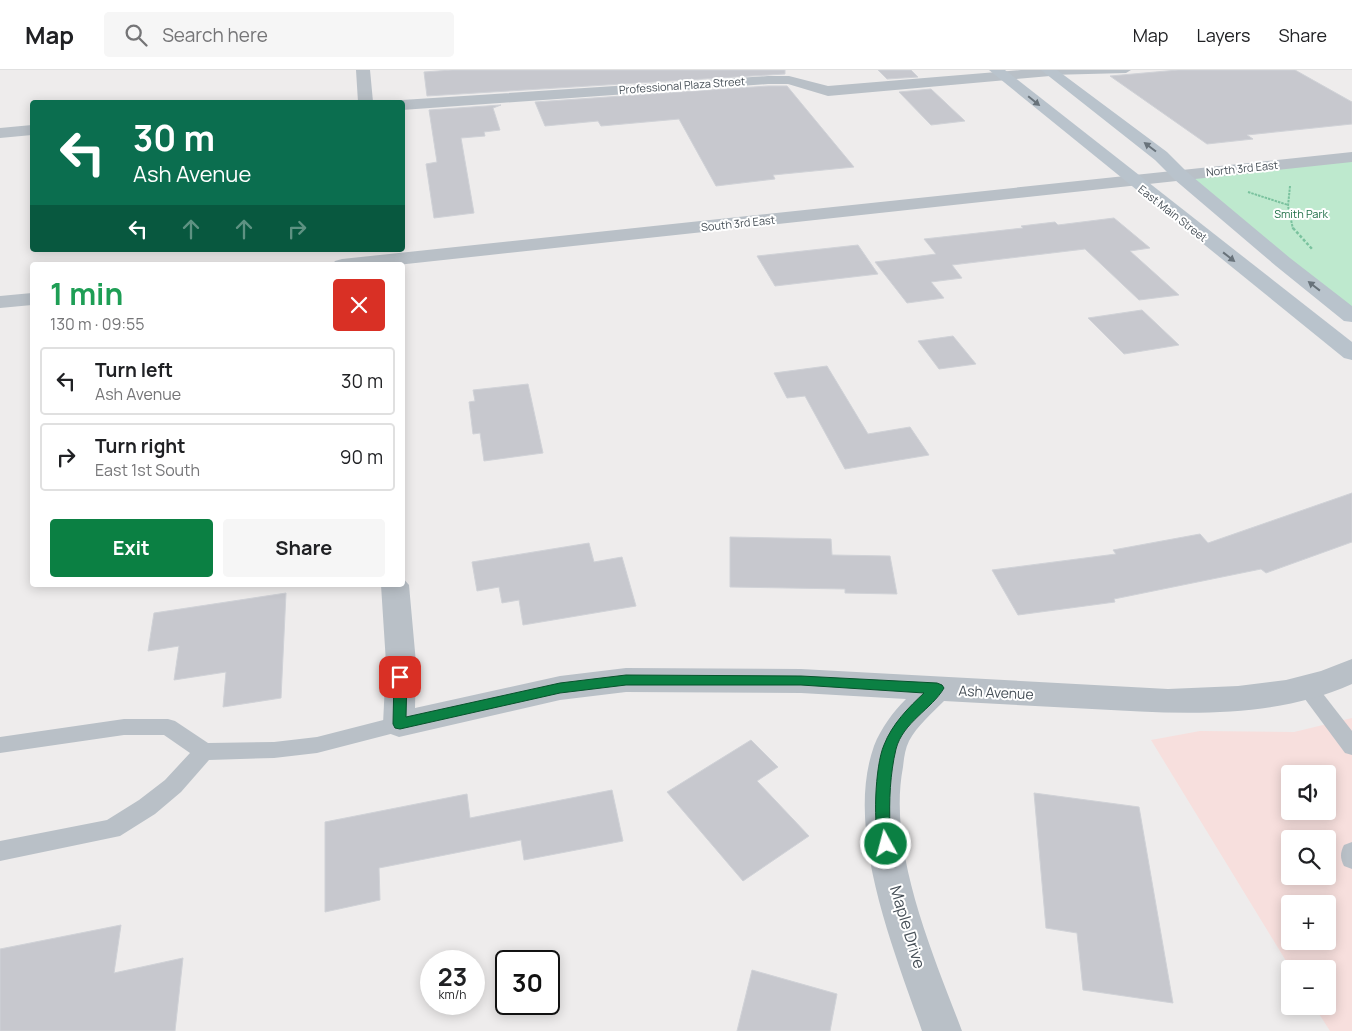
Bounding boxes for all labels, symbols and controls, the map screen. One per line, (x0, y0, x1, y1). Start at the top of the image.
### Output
search box (104, 12, 454, 57)
text: Map (25, 18, 74, 51)
icon: search (122, 21, 150, 49)
text: Search here (162, 22, 268, 48)
text: Map (1133, 23, 1168, 47)
text: Layers (1196, 23, 1250, 47)
text: Share (1278, 23, 1327, 47)
street label: Professional Plaza Street (618, 73, 746, 97)
one-way arrow (1027, 95, 1040, 106)
text: 30 m (133, 114, 215, 162)
icon: left (50, 120, 115, 185)
one-way arrow (1143, 142, 1157, 152)
street label: North 3rd East (1205, 157, 1279, 179)
text: Ash Avenue (133, 159, 251, 189)
street label: East Main Street (1135, 181, 1211, 245)
park label: Smith Park (1274, 206, 1328, 221)
street label: South 3rd East (700, 212, 776, 234)
icon: left (124, 215, 152, 243)
icon: ahead (177, 215, 205, 243)
icon: ahead (230, 215, 258, 243)
icon: right (283, 215, 311, 243)
one-way arrow (1223, 251, 1236, 262)
text: 1 min (50, 273, 123, 314)
button: close (333, 279, 385, 331)
one-way arrow (1307, 281, 1321, 291)
text: 130 m · 09:55 (50, 313, 145, 335)
text: Turn left (95, 357, 173, 383)
icon: left (52, 367, 80, 395)
text: 30 m (341, 368, 383, 394)
text: Ash Avenue (95, 383, 181, 405)
text: Turn right (95, 433, 185, 459)
icon: right (52, 443, 80, 471)
text: 90 m (340, 444, 383, 470)
text: East 1st South (95, 459, 200, 481)
button: Exit (50, 519, 213, 577)
button: Share (223, 519, 385, 577)
pin (379, 656, 421, 698)
icon: arrive (386, 663, 414, 691)
street label: Ash Avenue (958, 681, 1034, 703)
map controls (1281, 765, 1336, 1015)
button: sound (1281, 765, 1336, 820)
position arrow (859, 817, 911, 869)
button: search (1281, 830, 1336, 885)
street label: Maple Drive (885, 883, 931, 971)
button: + (1281, 895, 1336, 950)
speed limit sign: 30 (495, 950, 560, 1015)
text: 23 (438, 959, 467, 994)
button: − (1281, 960, 1336, 1015)
text: km/h (439, 986, 466, 1003)

